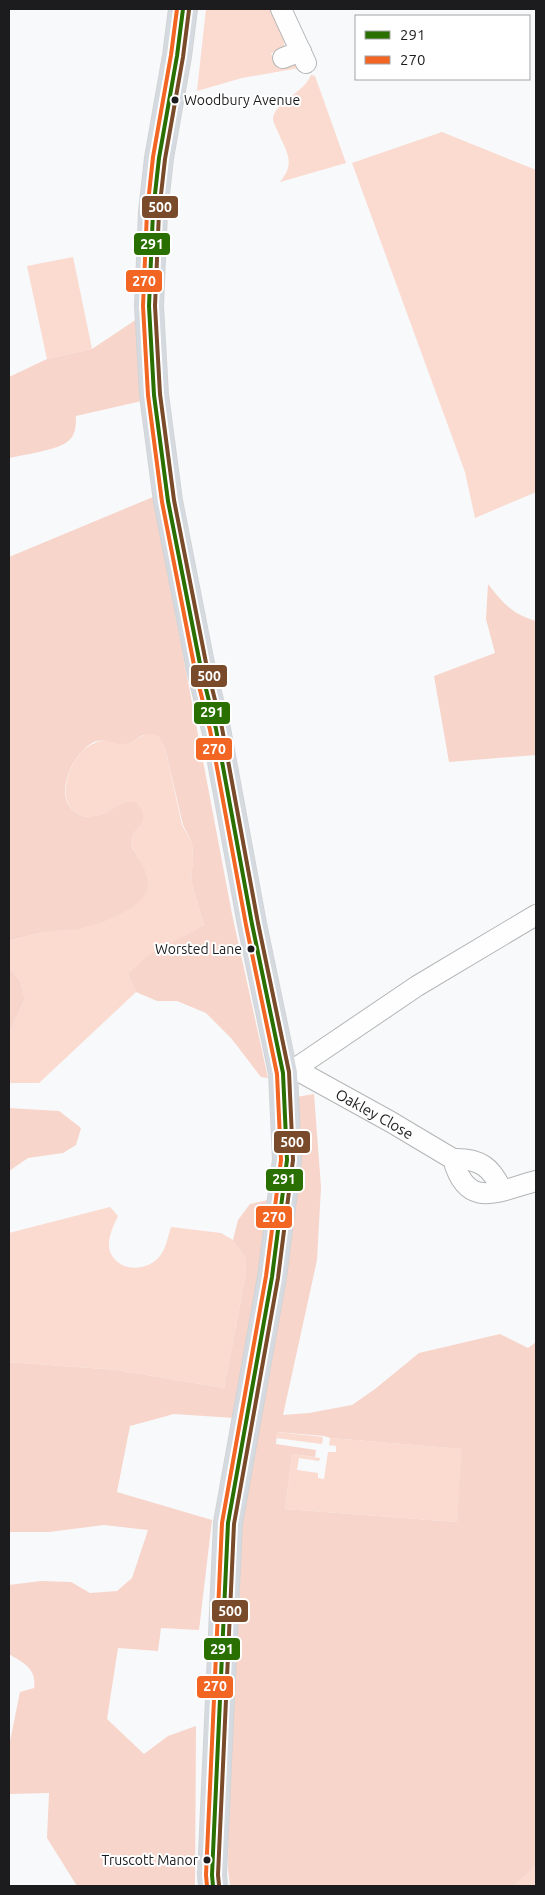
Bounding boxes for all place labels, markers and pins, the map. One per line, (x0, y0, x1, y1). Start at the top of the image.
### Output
place label: Woodbury Avenue (184, 92, 300, 108)
marker: Woodbury Avenue (170, 95, 180, 105)
place label: Worsted Lane (155, 941, 242, 957)
marker: Worsted Lane (246, 944, 256, 954)
place label: Truscott Manor (102, 1852, 199, 1868)
marker: Truscott Manor (202, 1855, 212, 1865)

